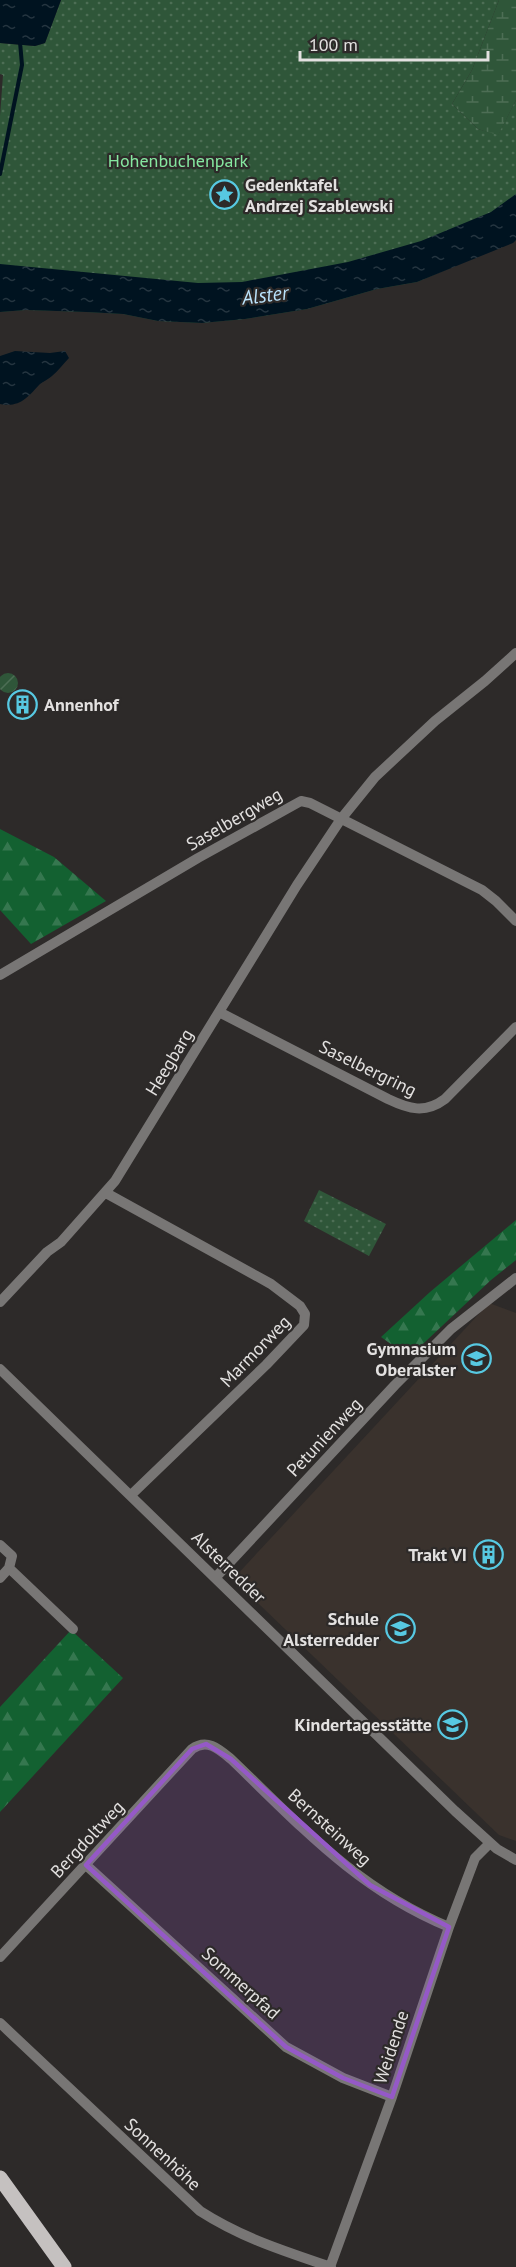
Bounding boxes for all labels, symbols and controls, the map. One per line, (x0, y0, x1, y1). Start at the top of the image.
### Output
scale bar (300, 24, 488, 62)
text: 100 m (309, 33, 358, 56)
park label: Hohenbuchenpark (108, 149, 249, 172)
place label: Gedenktafel Andrzej Szablewski (245, 173, 393, 217)
place icon: Gedenktafel Andrzej Szablewski (208, 178, 240, 210)
water label: Alster (239, 279, 291, 311)
building icon: Annenhof (7, 688, 39, 720)
place label: Annenhof (44, 693, 120, 716)
street label: Saselbergweg (182, 782, 286, 856)
street label: Heegbarg (140, 1024, 198, 1100)
street label: Saselbergring (316, 1035, 420, 1101)
street label: Marmorweg (215, 1310, 295, 1392)
place label: Gymnasium Oberalster (367, 1337, 457, 1381)
school or university icon: Gymnasium Oberalster (461, 1342, 493, 1374)
street label: Petunienweg (282, 1393, 366, 1481)
street label: Alsterredder (187, 1526, 271, 1608)
building icon: Trakt VI (472, 1538, 504, 1570)
place label: Trakt VI (408, 1543, 467, 1566)
place label: Schule Alsterredder (283, 1607, 380, 1651)
school or university icon: Schule Alsterredder (384, 1612, 416, 1644)
school or university icon: Kindertagesstätte (437, 1708, 469, 1740)
place label: Kindertagesstätte (295, 1713, 432, 1736)
street label: Bernsteinweg (283, 1783, 377, 1871)
street label: Bergdoltweg (45, 1795, 129, 1883)
street label: Sommerpfad (197, 1942, 285, 2024)
street label: Weidende (368, 2007, 414, 2087)
street label: Sonnenhöhe (120, 2113, 206, 2195)

